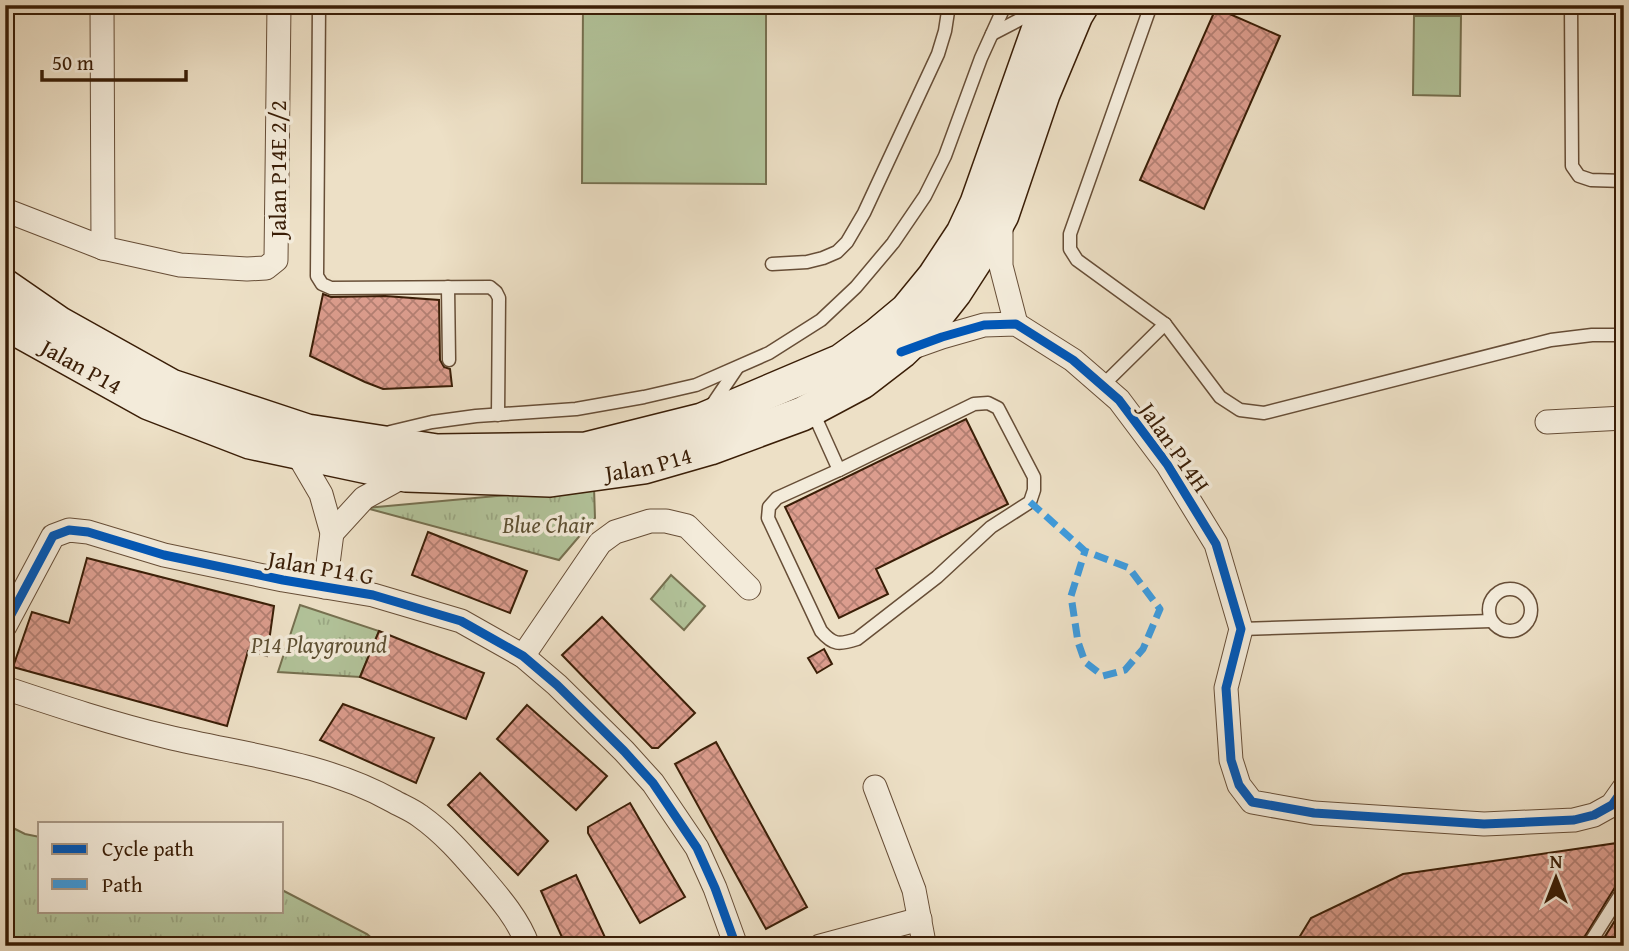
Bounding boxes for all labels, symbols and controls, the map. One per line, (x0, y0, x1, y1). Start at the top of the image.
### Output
scale bar (42, 38, 186, 82)
text: 50 m (52, 47, 94, 78)
street label: Jalan P14E 2/2 (261, 100, 294, 241)
street label: Jalan P14 (33, 328, 128, 402)
street label: Jalan P14H (1130, 393, 1218, 499)
street label: Jalan P14 (600, 438, 695, 489)
park label: Blue Chair (502, 508, 595, 541)
street label: Jalan P14 G (263, 541, 377, 593)
park label: P14 Playground (250, 628, 387, 661)
legend (38, 822, 284, 912)
text: Cycle path (102, 833, 194, 864)
north arrow (1520, 842, 1590, 912)
text: N (1550, 847, 1563, 875)
text: Path (102, 869, 143, 900)

